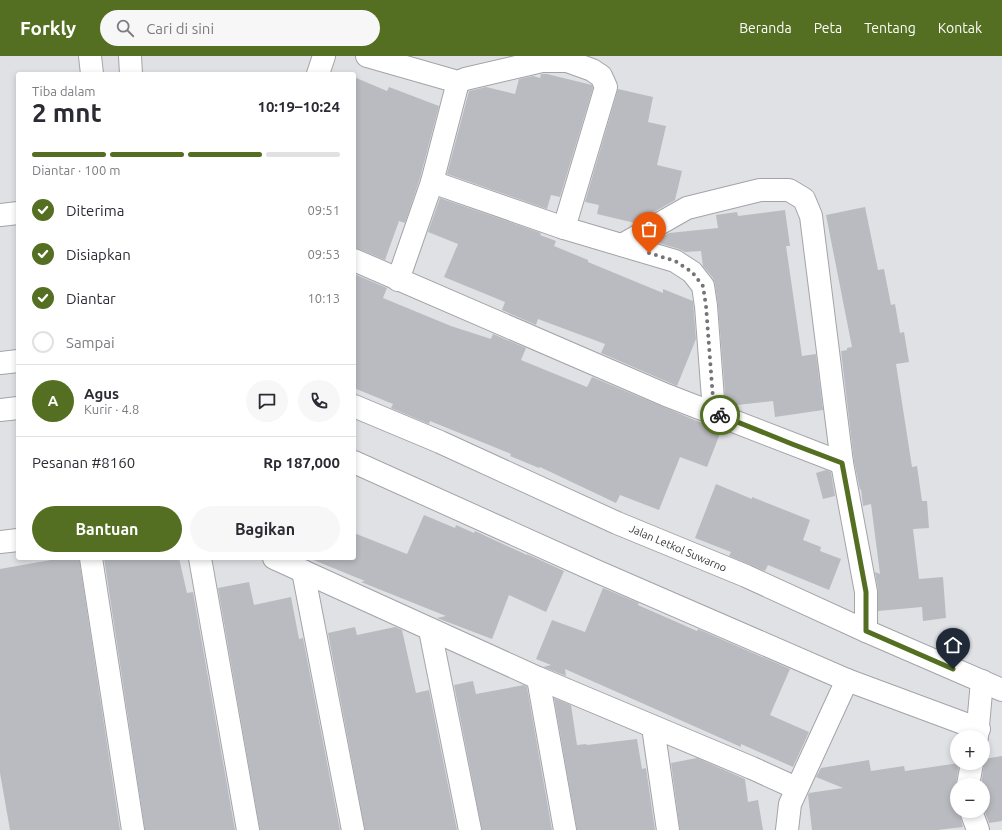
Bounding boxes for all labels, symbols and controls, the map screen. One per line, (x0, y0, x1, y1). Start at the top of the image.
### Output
search box (100, 10, 380, 46)
text: Forkly (20, 17, 76, 39)
icon: search (114, 17, 136, 39)
text: Cari di sini (146, 20, 214, 37)
text: Beranda (739, 20, 792, 36)
text: Peta (814, 20, 842, 36)
text: Tentang (864, 20, 916, 36)
text: Kontak (938, 20, 982, 36)
text: Tiba dalam (32, 84, 96, 98)
text: 2 mnt (32, 98, 102, 127)
text: 10:19–10:24 (257, 98, 340, 115)
text: Diantar · 100 m (32, 163, 120, 177)
icon: check (32, 199, 54, 221)
text: Diterima (66, 202, 124, 219)
text: 09:51 (307, 203, 340, 217)
pin (632, 212, 666, 253)
icon: bag (638, 218, 660, 240)
icon: check (32, 243, 54, 265)
text: Disiapkan (66, 246, 131, 263)
text: 09:53 (307, 247, 340, 261)
icon: check (32, 287, 54, 309)
text: Diantar (66, 290, 116, 307)
text: 10:13 (307, 291, 340, 305)
text: Sampai (66, 334, 115, 351)
button: chat (246, 380, 288, 422)
button: phone (298, 380, 340, 422)
text: Agus (84, 385, 119, 402)
text: A (48, 392, 58, 409)
courier (700, 395, 740, 435)
text: Kurir · 4.8 (84, 402, 139, 416)
icon: bike (709, 404, 731, 426)
text: Pesanan #8160 (32, 454, 135, 471)
text: Rp 187,000 (263, 454, 340, 471)
button: Bantuan (32, 506, 182, 552)
button: Bagikan (190, 506, 340, 552)
street label: Jalan Letkol Suwarno (627, 522, 729, 574)
pin (936, 628, 970, 669)
icon: home (942, 634, 964, 656)
map controls (950, 730, 990, 818)
button: + (950, 730, 990, 770)
button: − (950, 778, 990, 818)

